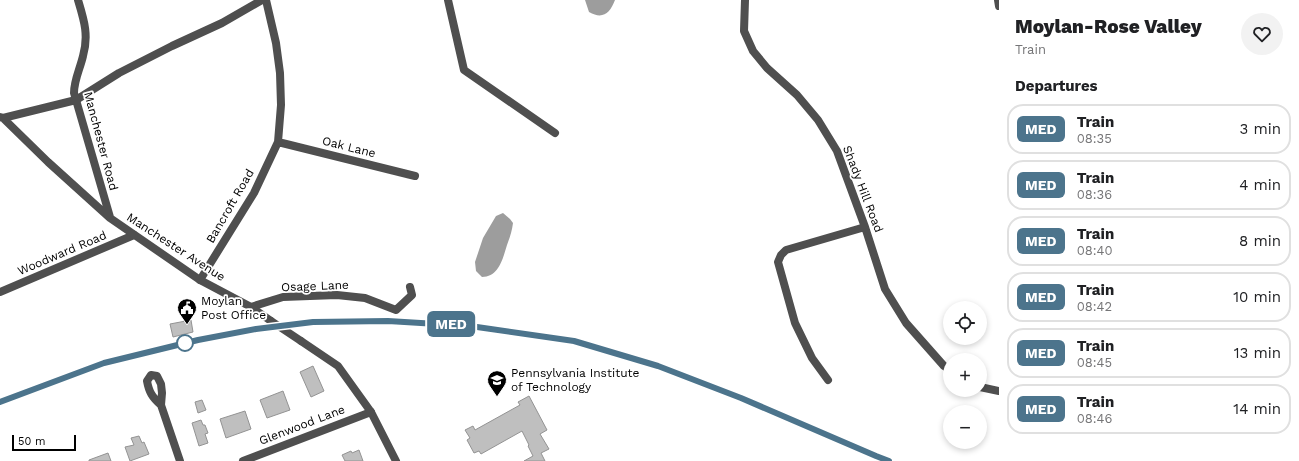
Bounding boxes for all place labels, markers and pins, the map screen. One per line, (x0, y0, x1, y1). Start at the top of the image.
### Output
place label: Moylan Post Office (201, 294, 266, 322)
public building icon: Moylan Post Office (176, 297, 198, 325)
unlabelled marker (176, 334, 194, 352)
place label: Pennsylvania Institute of Technology (511, 366, 640, 394)
school or university icon: Pennsylvania Institute of Technology (486, 369, 508, 397)

